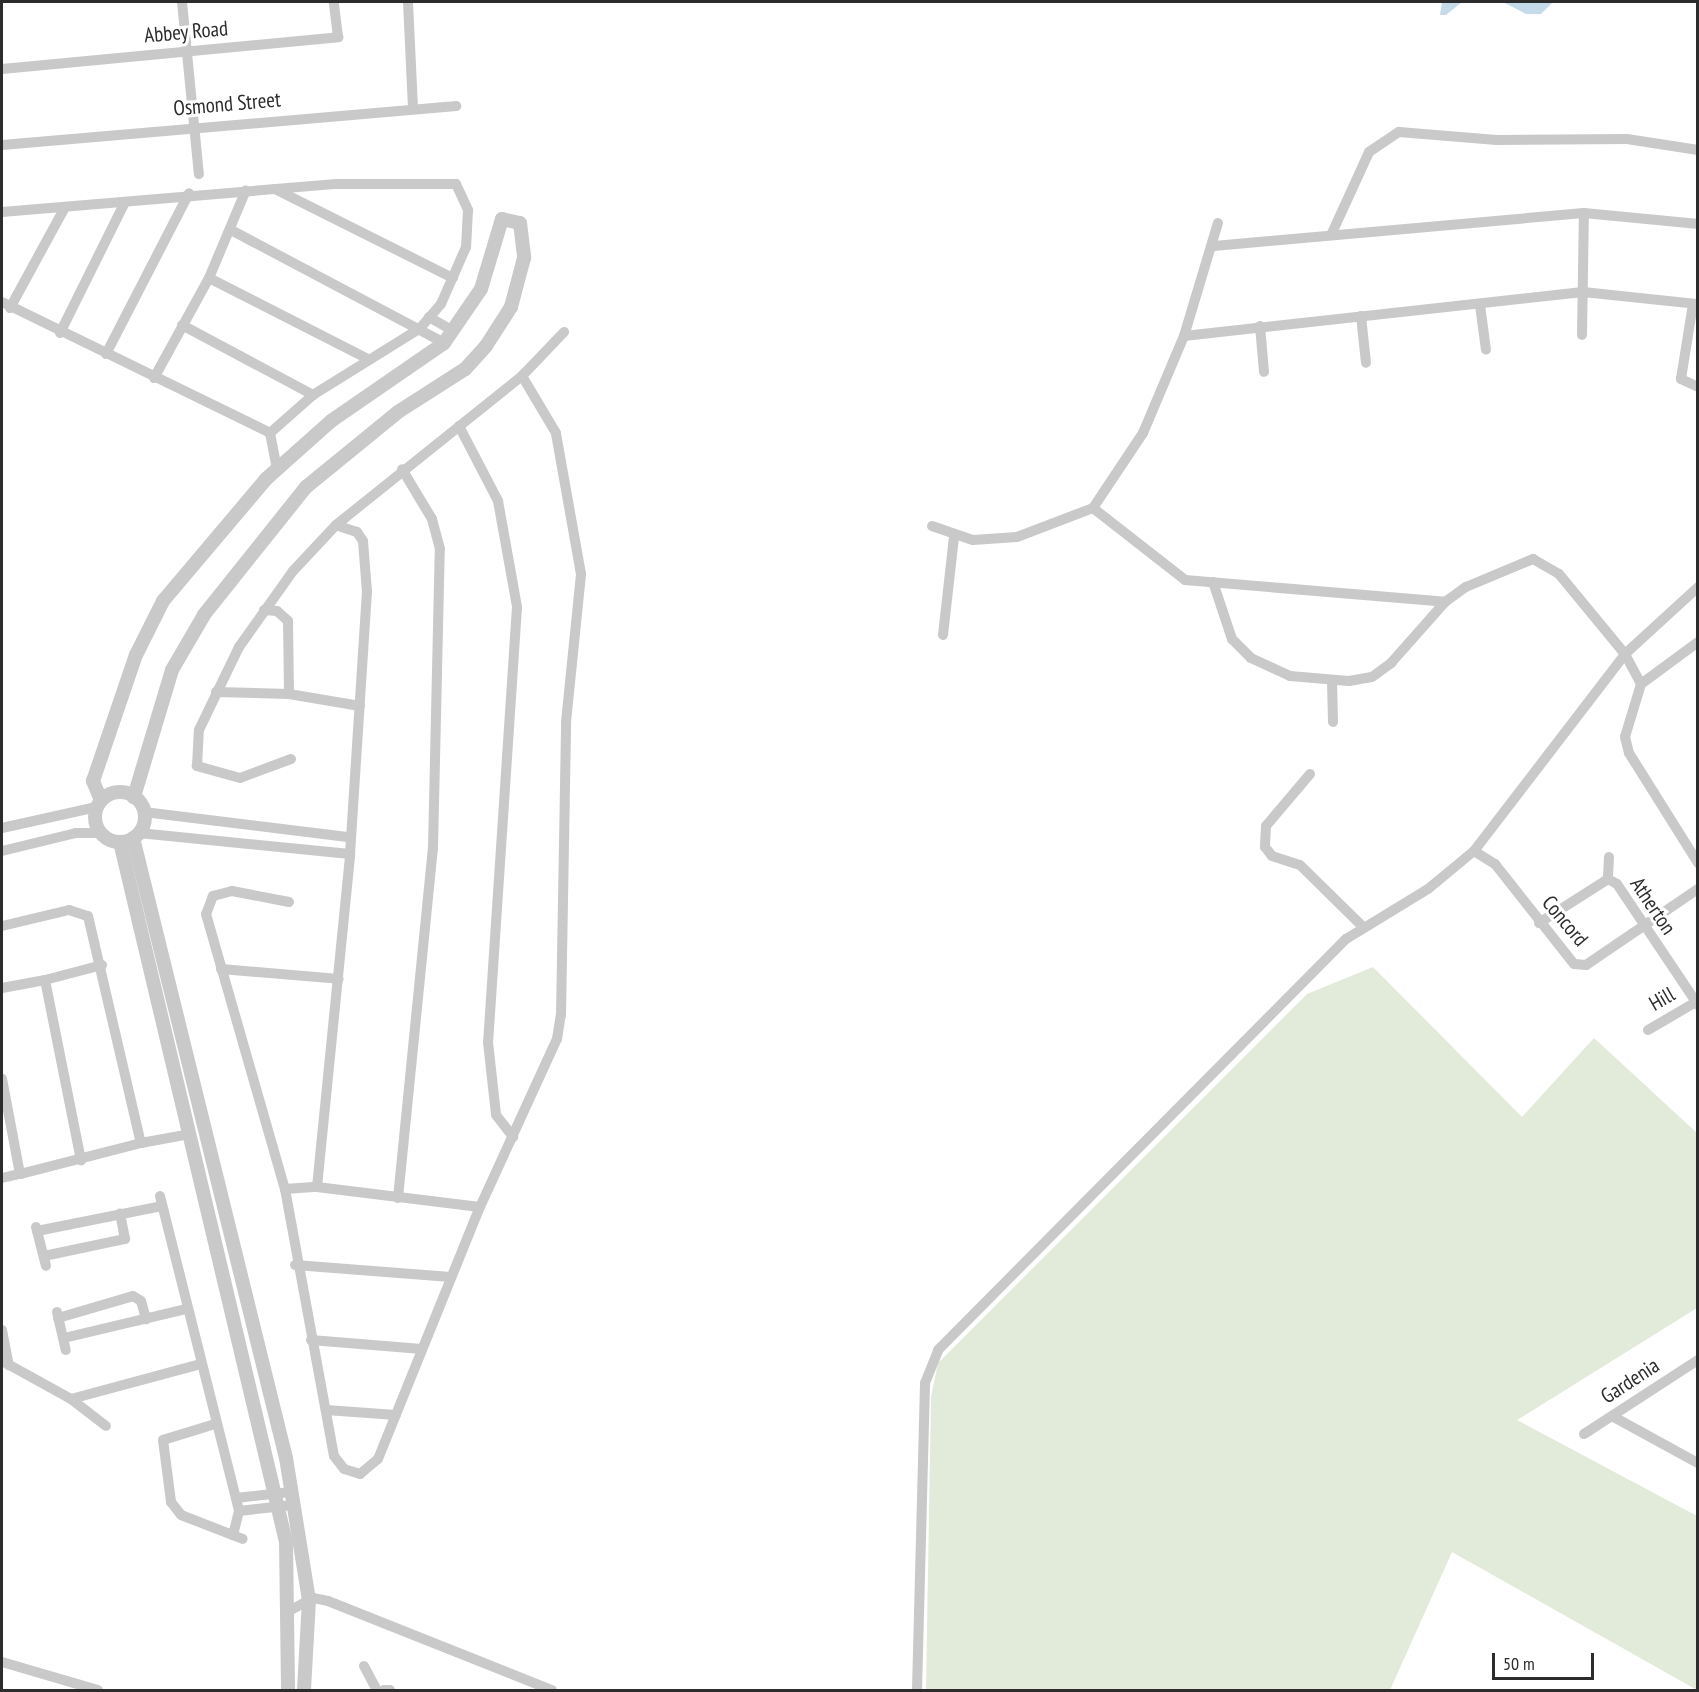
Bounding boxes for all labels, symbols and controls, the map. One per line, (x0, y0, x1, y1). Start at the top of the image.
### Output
street label: Abbey Road (143, 16, 229, 48)
street label: Osmond Street (172, 87, 282, 121)
street label: Atherton (1625, 873, 1681, 939)
street label: Concord (1537, 891, 1593, 951)
street label: Hill (1645, 982, 1679, 1016)
street label: Gardenia (1596, 1353, 1664, 1409)
scale bar (1495, 1641, 1597, 1679)
text: 50 m (1503, 1652, 1535, 1675)

